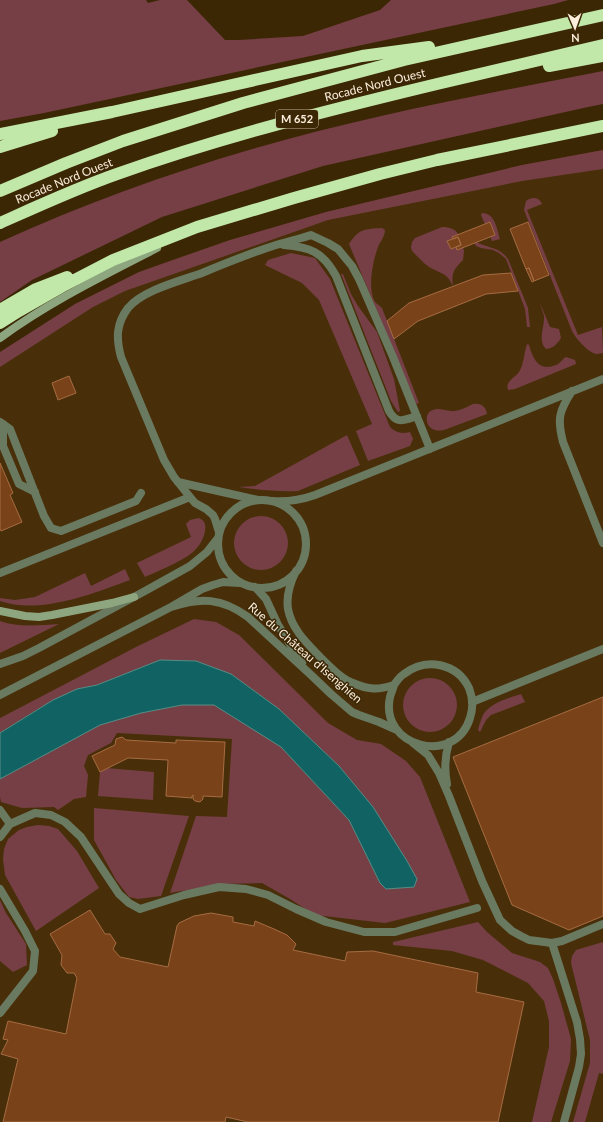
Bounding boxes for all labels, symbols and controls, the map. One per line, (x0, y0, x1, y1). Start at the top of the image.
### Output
north arrow (555, 8, 595, 48)
text: N (571, 32, 580, 45)
street label: Rocade Nord Ouest (323, 65, 428, 104)
road number: M 652 (276, 110, 318, 128)
street label: Rocade Nord Ouest (13, 154, 115, 207)
street label: Rue du Château d'Isenghien (245, 599, 365, 706)

